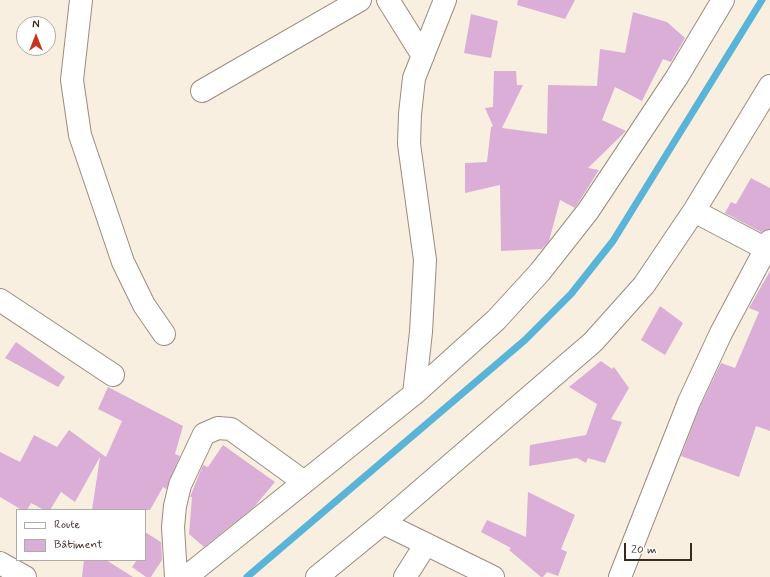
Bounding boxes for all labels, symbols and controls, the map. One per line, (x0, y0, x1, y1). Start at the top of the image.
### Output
north arrow (16, 16, 56, 56)
text: N (32, 18, 40, 32)
legend (16, 509, 146, 561)
text: Route (54, 517, 80, 533)
scale bar (626, 535, 694, 561)
text: Bâtiment (54, 537, 103, 553)
text: 20 m (631, 542, 657, 558)

